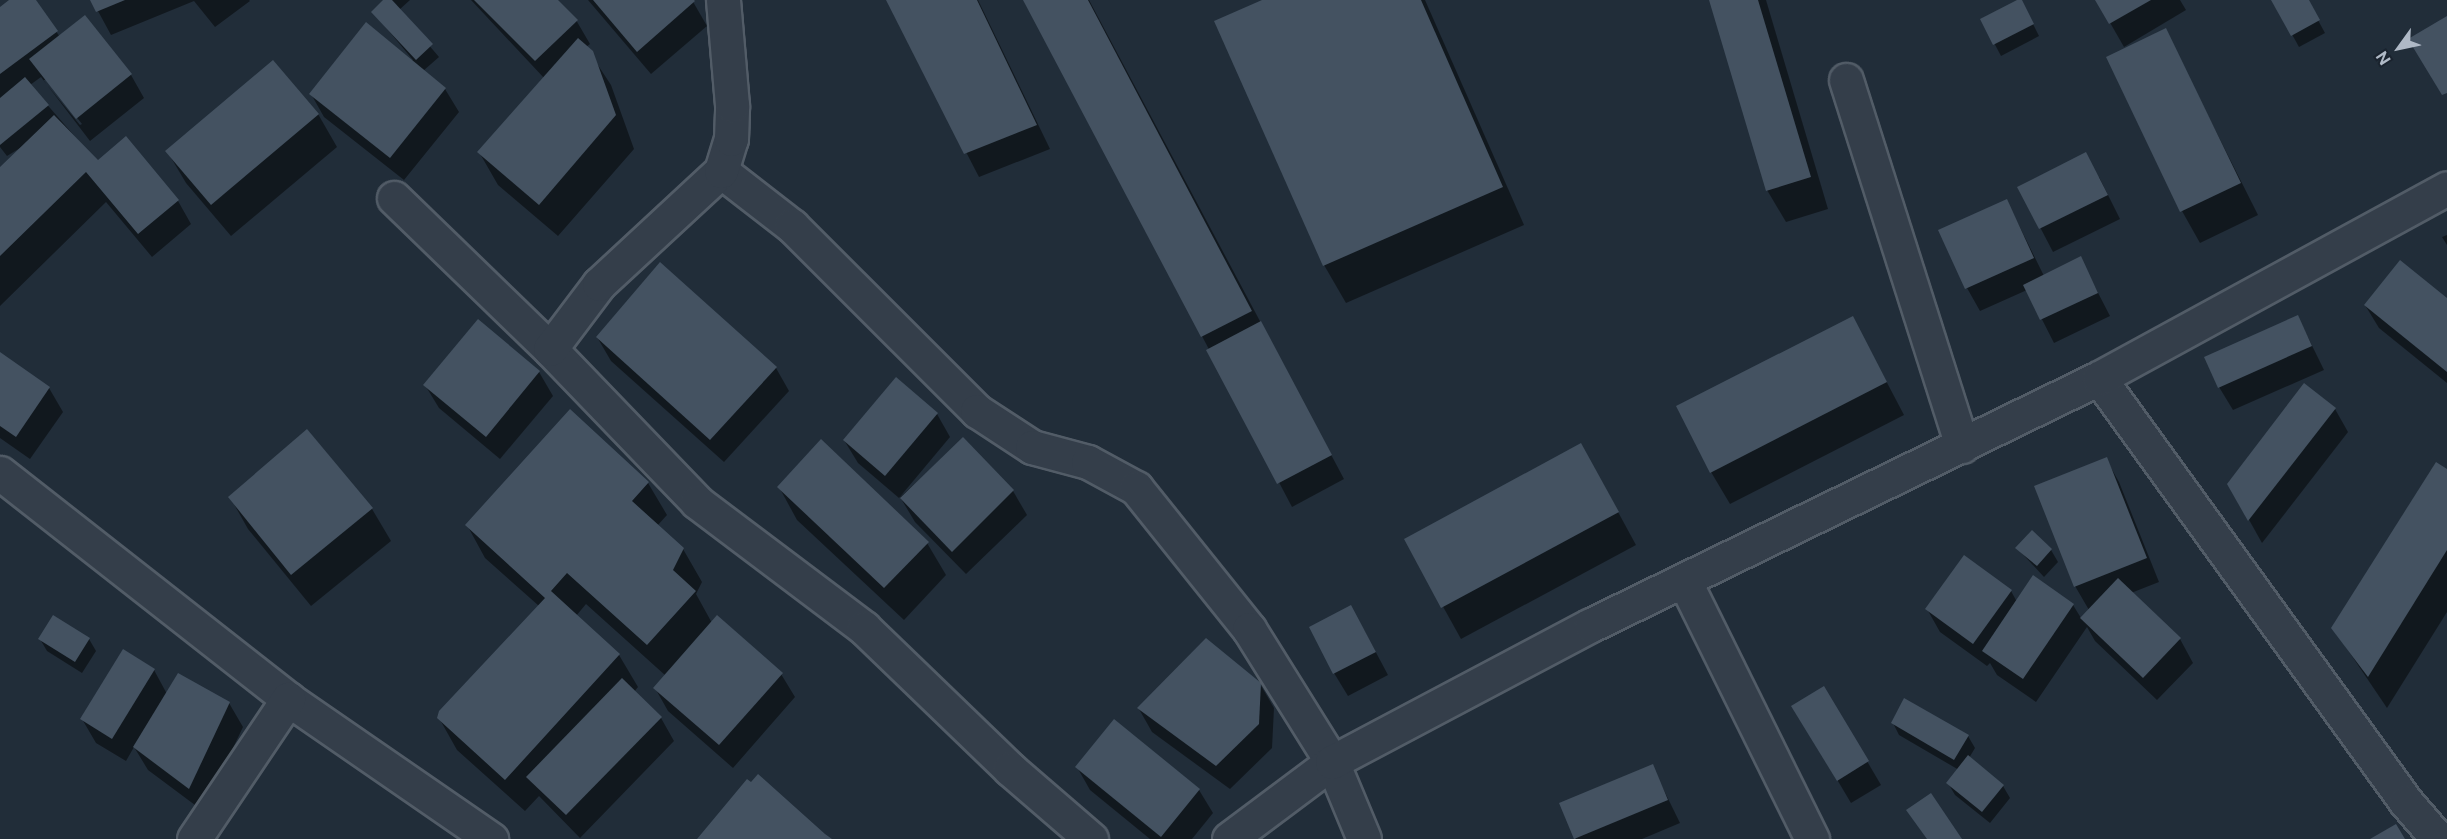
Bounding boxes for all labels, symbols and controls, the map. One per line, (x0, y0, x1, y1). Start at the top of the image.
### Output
north arrow (2369, 18, 2429, 78)
text: N (2372, 48, 2395, 69)

